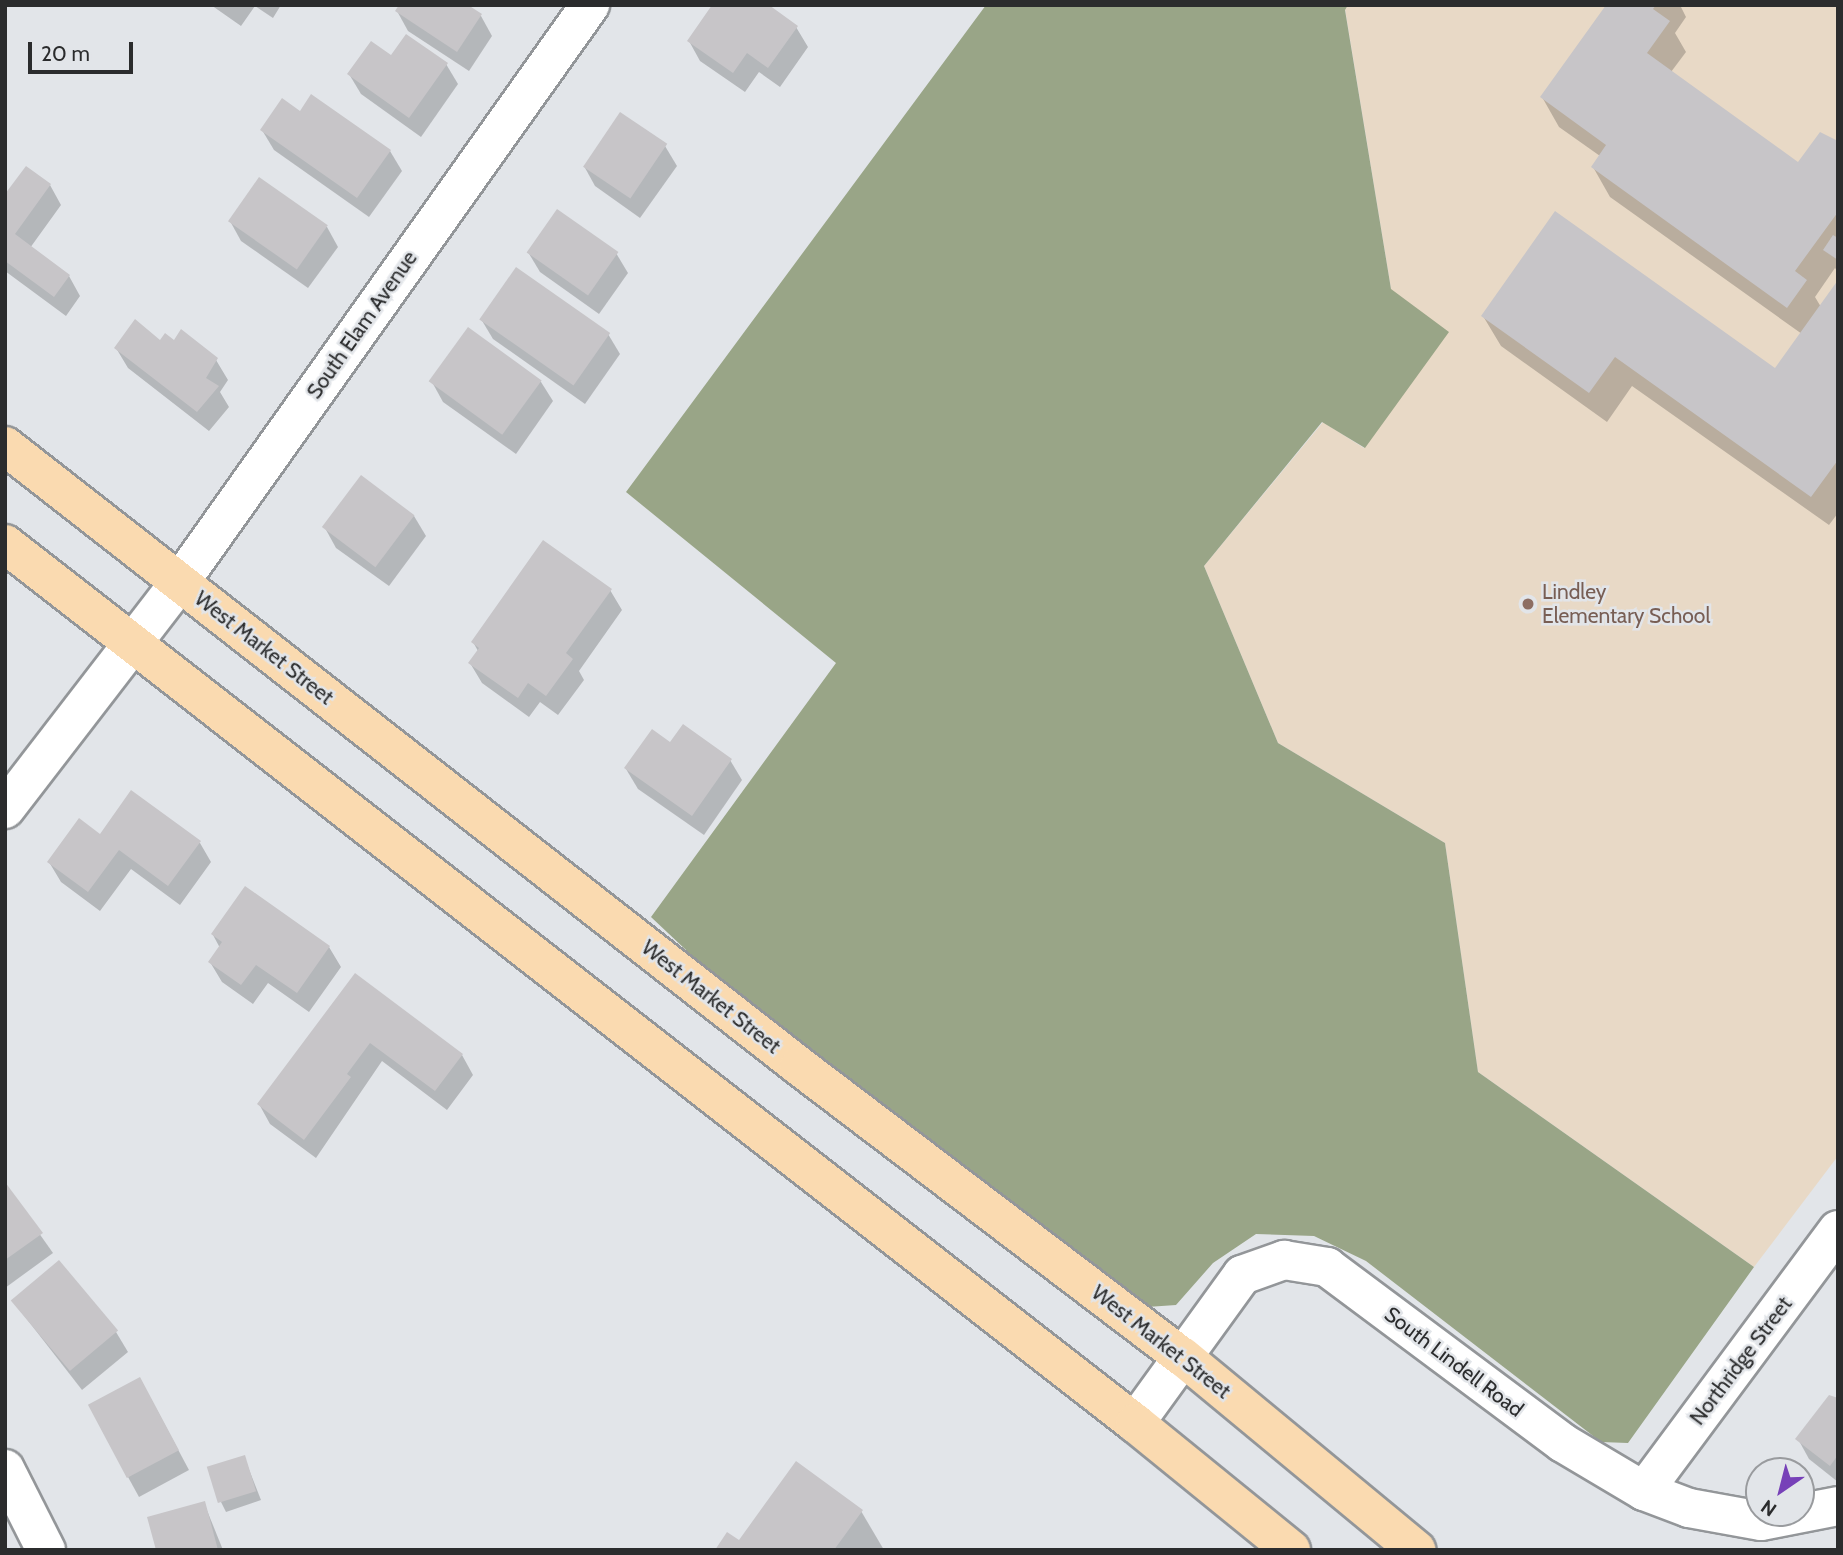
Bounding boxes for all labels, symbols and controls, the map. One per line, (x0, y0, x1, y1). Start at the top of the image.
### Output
scale bar (32, 28, 136, 72)
text: 20 m (41, 41, 90, 66)
street label: South Elam Avenue (302, 246, 422, 404)
place label: Lindley Elementary School (1542, 579, 1710, 629)
street label: West Market Street (189, 586, 339, 710)
marker: Lindley Elementary School (1520, 596, 1536, 612)
street label: West Market Street (636, 935, 786, 1059)
street label: West Market Street (1086, 1280, 1236, 1404)
street label: Northridge Street (1685, 1292, 1797, 1430)
street label: South Lindell Road (1380, 1302, 1528, 1422)
north arrow (1745, 1457, 1815, 1527)
text: N (1757, 1495, 1781, 1521)

